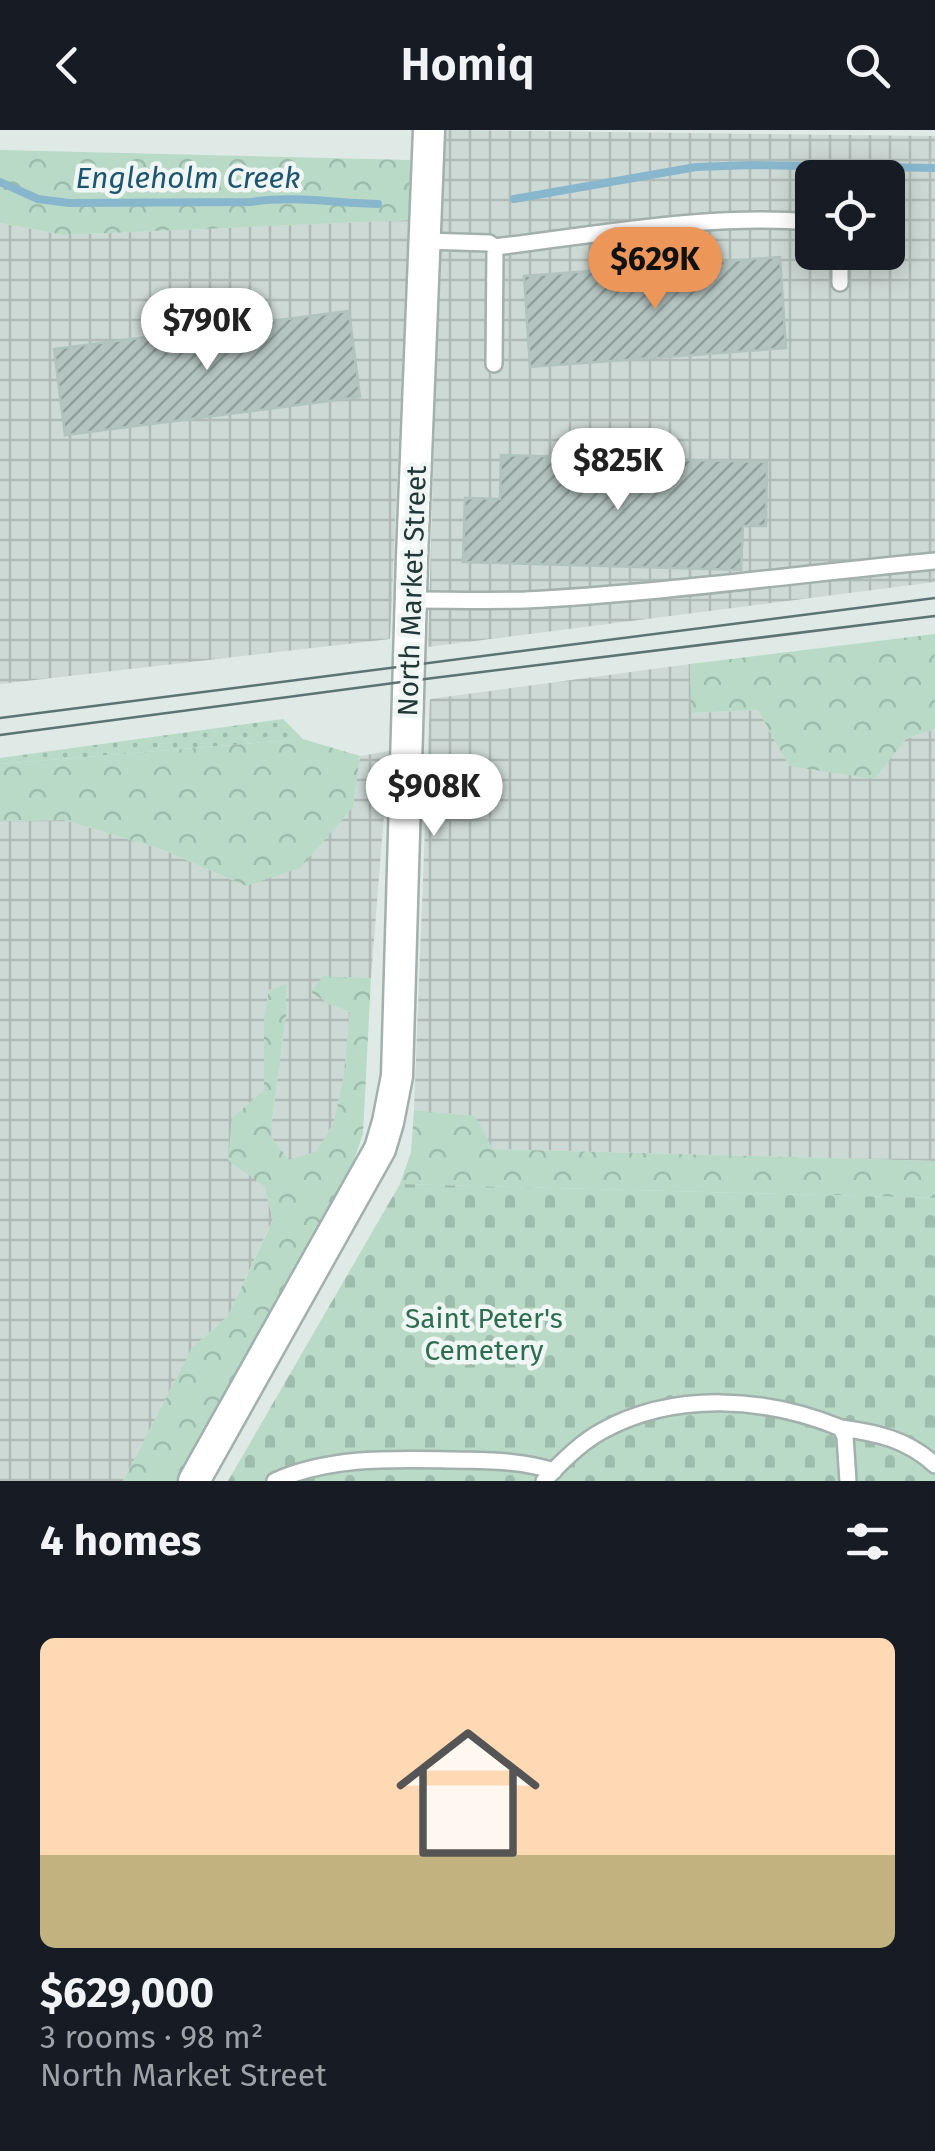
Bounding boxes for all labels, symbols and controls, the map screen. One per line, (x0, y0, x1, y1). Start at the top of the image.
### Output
icon: back (40, 38, 95, 93)
text: Homiq (400, 38, 535, 92)
icon: search (840, 38, 895, 93)
water label: Engleholm Creek (76, 160, 300, 196)
map controls (795, 160, 905, 270)
button: locate (795, 160, 905, 270)
pin: $629K (585, 227, 725, 312)
text: $629K (610, 240, 700, 278)
pin: $790K (137, 288, 277, 373)
text: $790K (163, 301, 251, 339)
pin: $825K (548, 428, 688, 513)
text: $825K (573, 441, 663, 479)
street label: North Market Street (391, 464, 433, 717)
pin: $908K (364, 754, 504, 839)
text: $908K (388, 767, 480, 805)
park label: Saint Peter's Cemetery (405, 1302, 563, 1367)
icon: filters (840, 1514, 895, 1569)
text: 4 homes (40, 1516, 201, 1566)
icon: home (378, 1703, 558, 1883)
text: $629,000 (40, 1968, 214, 2018)
text: 3 rooms · 98 m² (40, 2018, 263, 2056)
text: North Market Street (40, 2056, 327, 2094)

